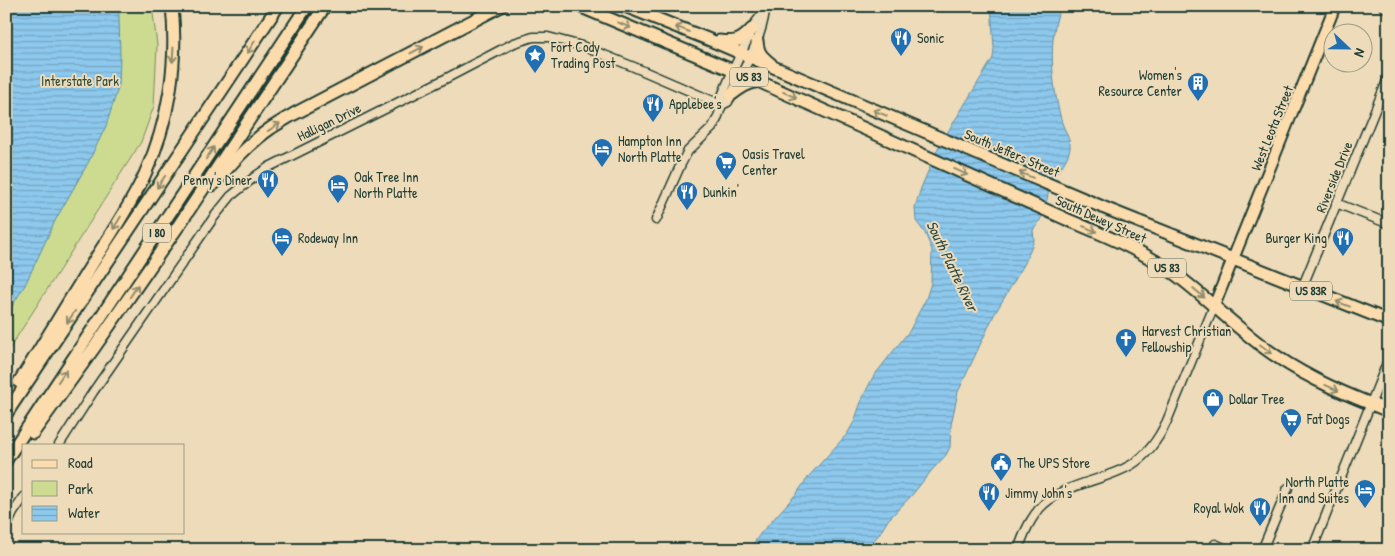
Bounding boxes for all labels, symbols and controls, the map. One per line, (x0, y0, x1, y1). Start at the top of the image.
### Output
one-way arrow (616, 21, 631, 30)
north arrow (1322, 22, 1372, 72)
one-way arrow (675, 24, 690, 33)
restaurant icon: Sonic (889, 26, 913, 57)
place label: Sonic (917, 28, 945, 47)
place label: Fort Cody Trading Post (550, 37, 616, 73)
one-way arrow (246, 40, 257, 54)
place icon: Fort Cody Trading Post (523, 43, 547, 74)
one-way arrow (409, 45, 424, 55)
text: N (1350, 46, 1371, 61)
one-way arrow (169, 47, 178, 63)
place label: Women's Resource Center (1098, 65, 1183, 100)
road number: US 83 (730, 68, 768, 86)
park label: Interstate Park (41, 71, 119, 90)
building icon: Women's Resource Center (1186, 71, 1210, 102)
street label: West Leota Street (1246, 82, 1297, 173)
one-way arrow (782, 91, 797, 100)
restaurant icon: Applebee's (641, 92, 665, 123)
place label: Applebee's (669, 94, 722, 114)
street label: Halligan Drive (294, 98, 365, 146)
one-way arrow (873, 107, 888, 117)
one-way arrow (266, 122, 280, 132)
street label: South Jeffers Street (962, 124, 1063, 181)
place label: Hampton Inn North Platte (618, 131, 682, 166)
hotel icon: Hampton Inn North Platte (590, 137, 614, 168)
street label: Riverside Drive (1311, 138, 1357, 215)
place label: Oasis Travel Center (742, 144, 805, 179)
one-way arrow (205, 146, 215, 160)
supermarket icon: Oasis Travel Center (714, 150, 738, 181)
place label: Oak Tree Inn North Platte (354, 167, 419, 202)
restaurant icon: Penny's Diner (256, 168, 280, 199)
one-way arrow (953, 168, 968, 178)
place label: Penny's Diner (183, 170, 253, 190)
one-way arrow (1019, 170, 1034, 180)
hotel icon: Oak Tree Inn North Platte (326, 173, 350, 204)
one-way arrow (156, 175, 166, 189)
restaurant icon: Dunkin' (675, 180, 699, 211)
place label: Dunkin' (703, 182, 739, 201)
street label: South Dewey Street (1052, 190, 1150, 248)
one-way arrow (111, 216, 121, 230)
water label: South Platte River (921, 217, 984, 317)
road number: I 80 (143, 224, 171, 242)
one-way arrow (1082, 225, 1097, 235)
hotel icon: Rodeway Inn (270, 226, 294, 257)
restaurant icon: Burger King (1331, 226, 1355, 257)
place label: Rodeway Inn (298, 228, 358, 248)
place label: Burger King (1265, 228, 1327, 248)
road number: US 83 (1148, 258, 1186, 278)
road number: US 83R (1290, 282, 1332, 300)
one-way arrow (129, 284, 139, 298)
one-way arrow (1192, 287, 1205, 298)
one-way arrow (1336, 298, 1351, 307)
one-way arrow (66, 310, 76, 324)
place label: Harvest Christian Fellowship (1141, 321, 1231, 357)
church icon: Harvest Christian Fellowship (1114, 327, 1138, 358)
one-way arrow (1259, 344, 1273, 354)
one-way arrow (57, 369, 67, 383)
one-way arrow (1324, 383, 1339, 393)
shop icon: Dollar Tree (1201, 387, 1225, 418)
place label: Dollar Tree (1229, 389, 1285, 408)
supermarket icon: Fat Dogs (1279, 407, 1303, 438)
place label: Fat Dogs (1306, 409, 1350, 429)
legend (22, 444, 185, 534)
public building icon: The UPS Store (989, 451, 1013, 482)
text: Road (68, 452, 93, 473)
place label: The UPS Store (1017, 453, 1091, 472)
place label: North Platte Inn and Suites (1278, 472, 1349, 507)
text: Park (68, 478, 93, 499)
hotel icon: North Platte Inn and Suites (1353, 478, 1377, 509)
restaurant icon: Jimmy John's (977, 481, 1001, 512)
place label: Jimmy John's (1005, 483, 1072, 503)
restaurant icon: Royal Wok (1248, 496, 1272, 527)
place label: Royal Wok (1194, 498, 1244, 518)
text: Water (68, 502, 100, 523)

